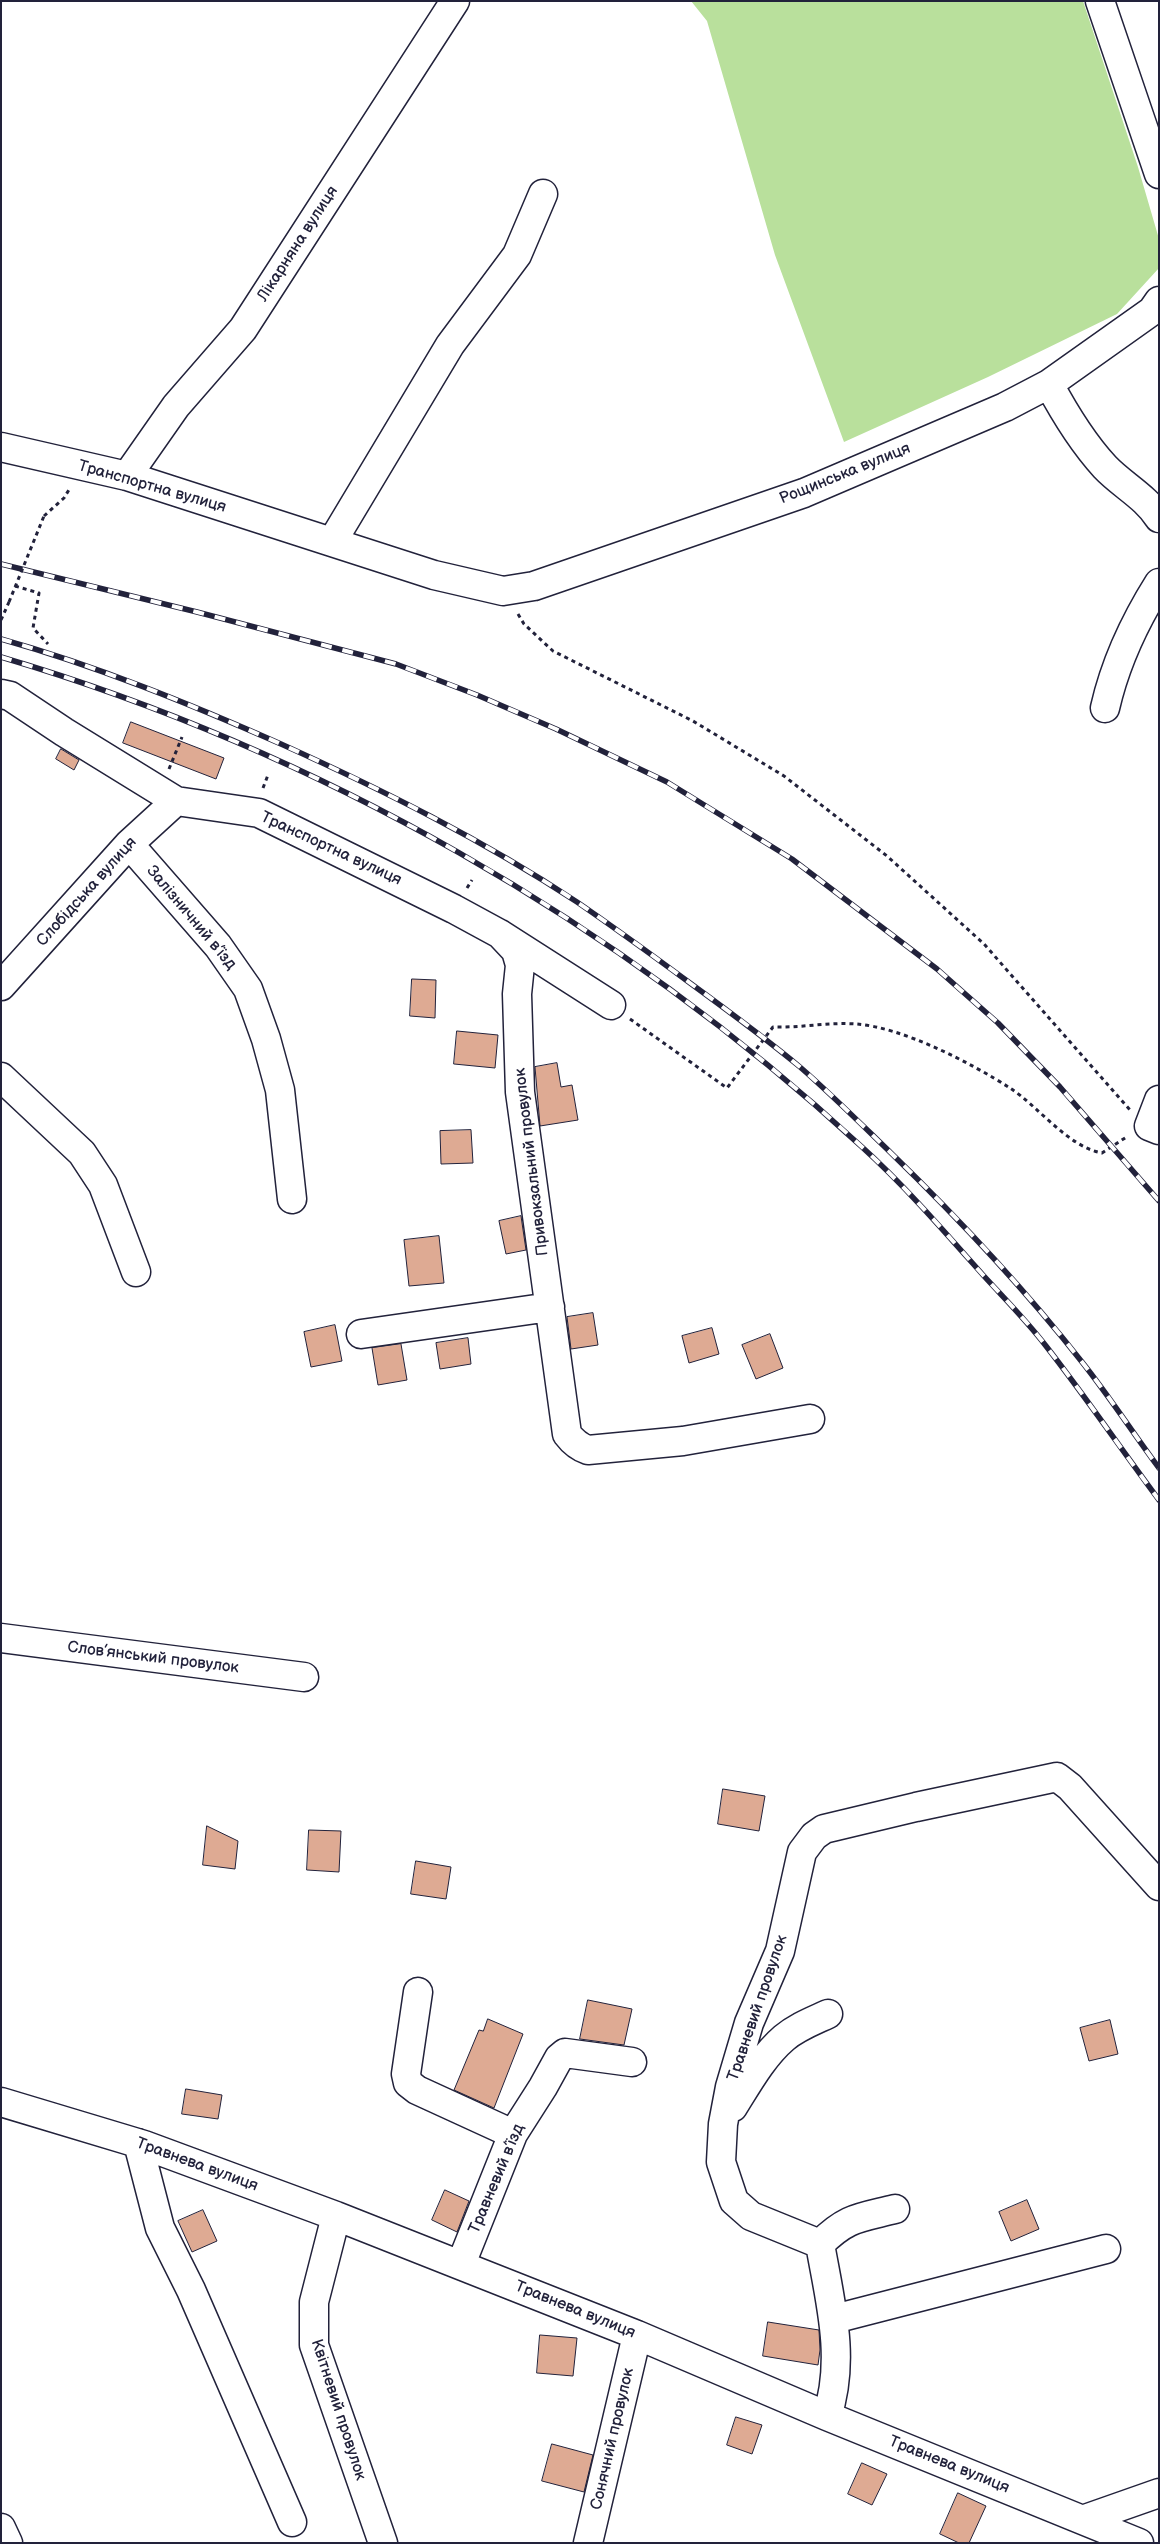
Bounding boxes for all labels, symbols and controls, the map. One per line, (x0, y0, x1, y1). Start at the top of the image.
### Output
street label: Лікарняна вулиця (254, 183, 342, 305)
street label: Рощинська вулиця (777, 439, 913, 509)
street label: Транспортна вулиця (76, 457, 228, 517)
street label: Транспортна вулиця (257, 808, 405, 890)
street label: Слобідська вулиця (33, 833, 141, 951)
street label: Залізничний в’їзд (142, 862, 240, 974)
street label: Привокзальний провулок (511, 1067, 553, 1257)
street label: Слов’янський провулок (66, 1638, 240, 1678)
street label: Травневий провулок (724, 1932, 792, 2084)
street label: Травневий в’їзд (465, 2121, 529, 2237)
street label: Травнева вулиця (133, 2134, 261, 2196)
street label: Травнева вулиця (512, 2277, 638, 2343)
street label: Квітневий провулок (306, 2337, 370, 2483)
street label: Сонячний провулок (587, 2366, 639, 2512)
street label: Травнева вулиця (886, 2432, 1012, 2498)

